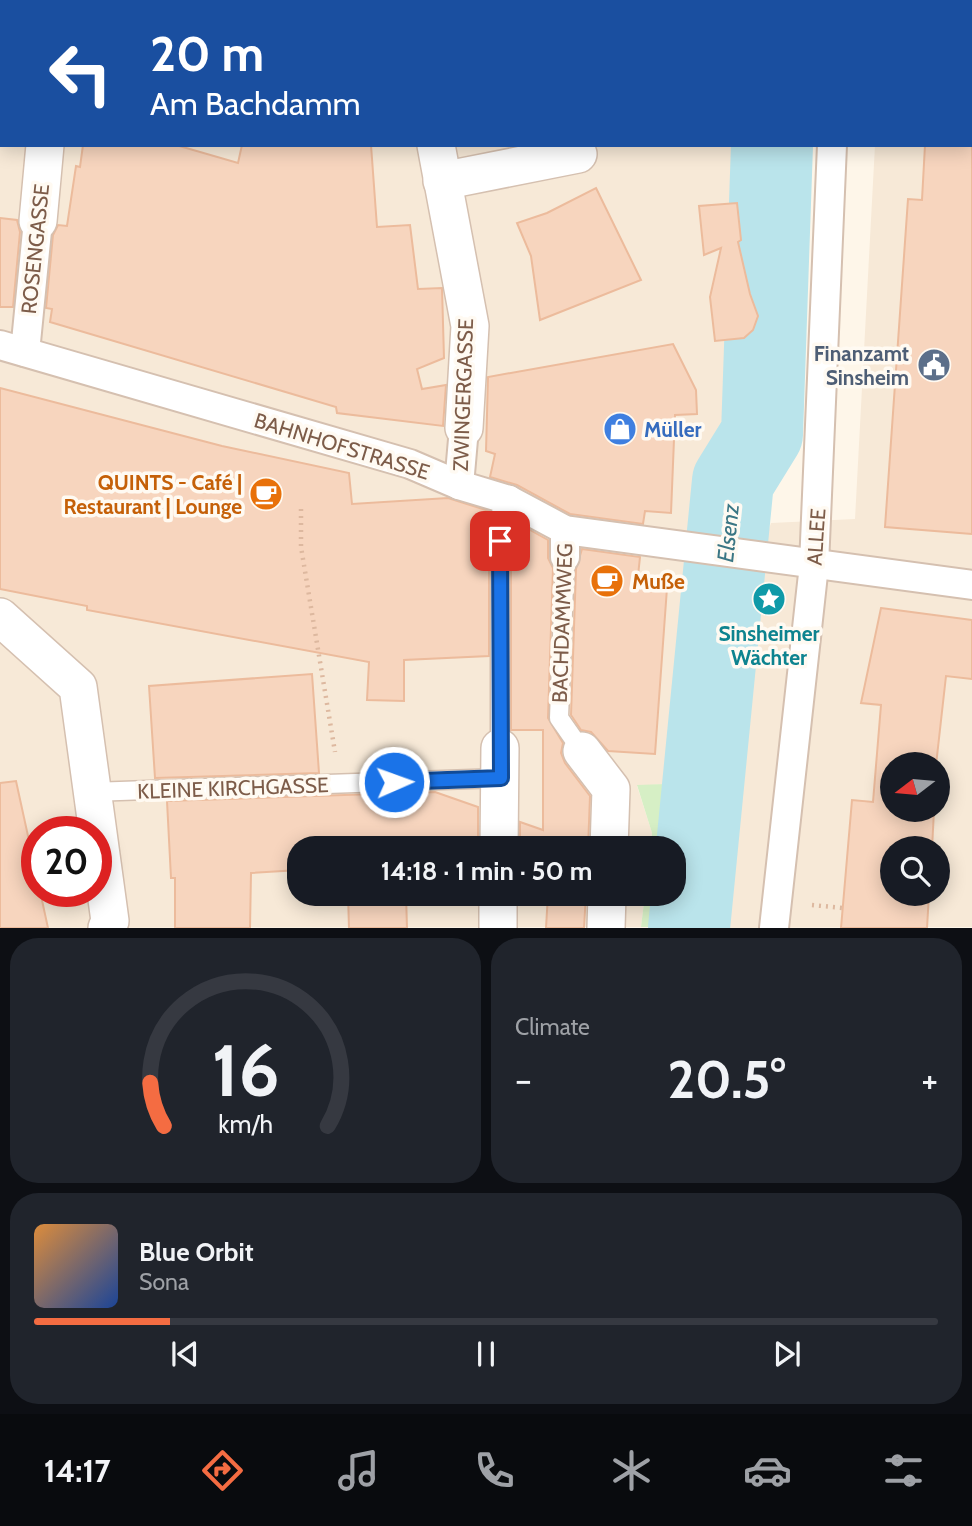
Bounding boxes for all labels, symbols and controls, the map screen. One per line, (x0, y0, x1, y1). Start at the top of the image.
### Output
text: 20 m (150, 24, 264, 83)
icon: left (35, 28, 126, 119)
text: Am Bachdamm (150, 84, 361, 123)
street label: ROSENGASSE (16, 183, 54, 315)
street label: ZWINGERGASSE (448, 318, 478, 472)
place label: Finanzamt Sinsheim (814, 341, 909, 390)
public building icon: Finanzamt Sinsheim (915, 346, 953, 384)
street label: BAHNHOFSTRASSE (251, 407, 433, 485)
shop icon: Müller (601, 410, 639, 448)
place label: Müller (644, 417, 702, 442)
place label: QUINTS - Café | Restaurant | Lounge (63, 470, 242, 519)
cafe icon: QUINTS - Café | Restaurant | Lounge (247, 475, 285, 513)
water label: Elsenz (711, 501, 745, 564)
street label: ALLEE (802, 508, 830, 566)
pin (470, 511, 530, 571)
icon: arrive (481, 522, 519, 560)
street label: BACHDAMMWEG (547, 543, 577, 703)
cafe icon: Muße (588, 562, 626, 600)
place label: Muße (632, 569, 685, 594)
place icon: Sinsheimer Wächter (750, 580, 788, 618)
place label: Sinsheimer Wächter (719, 621, 820, 670)
position arrow (357, 745, 431, 819)
north arrow (880, 752, 950, 822)
map controls (880, 752, 950, 906)
street label: KLEINE KIRCHGASSE (137, 772, 329, 804)
speed limit sign: 20 (21, 816, 112, 907)
button: search (880, 836, 950, 906)
text: 14:18 · 1 min · 50 m (381, 855, 592, 887)
text: Climate (515, 1013, 590, 1041)
text: 16 (212, 1027, 279, 1115)
text: 20.5° (667, 1048, 786, 1111)
text: − (515, 1056, 532, 1103)
text: + (921, 1056, 938, 1103)
text: km/h (218, 1109, 273, 1139)
text: Blue Orbit (139, 1236, 254, 1268)
text: Sona (139, 1268, 189, 1296)
icon: previous (166, 1335, 204, 1373)
icon: pause (467, 1335, 505, 1373)
icon: next (768, 1335, 806, 1373)
icon: directions (198, 1446, 247, 1495)
icon: music (334, 1446, 383, 1495)
icon: phone (470, 1446, 519, 1495)
icon: climate (607, 1446, 656, 1495)
icon: car (743, 1446, 792, 1495)
icon: filters (879, 1446, 928, 1495)
text: 14:17 (44, 1451, 111, 1490)

